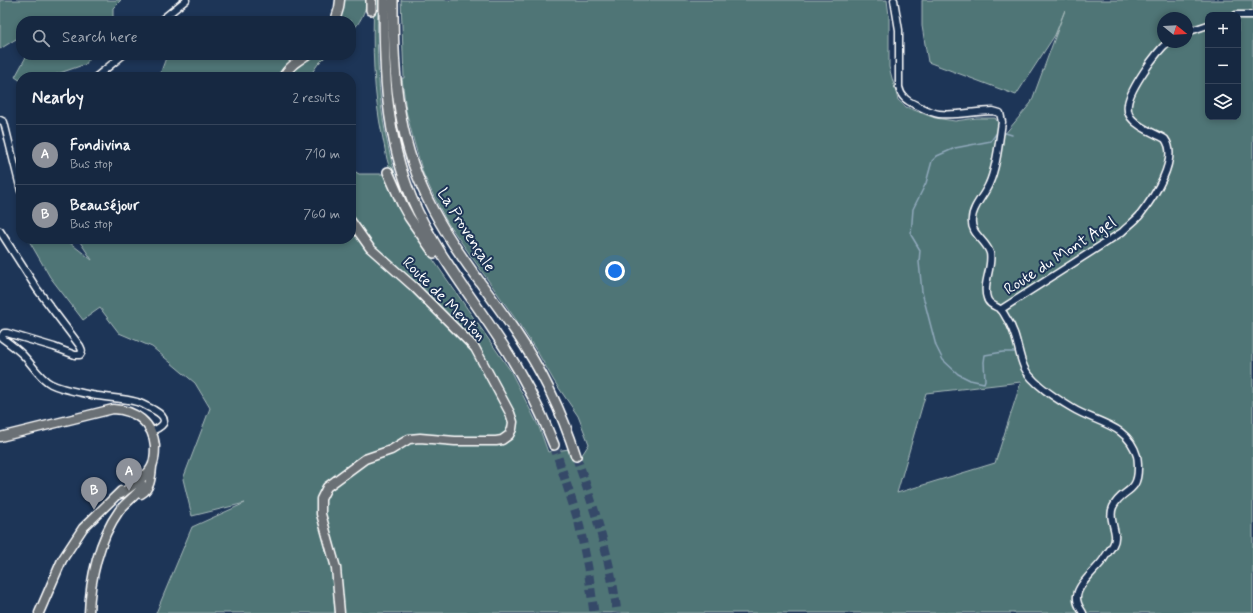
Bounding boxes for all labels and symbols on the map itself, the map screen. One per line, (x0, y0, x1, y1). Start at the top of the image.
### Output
north arrow (1157, 12, 1193, 48)
street label: La Provençale (432, 184, 500, 276)
street label: Route du Mont Agel (1000, 212, 1120, 300)
street label: Route de Menton (397, 252, 491, 346)
your location (605, 261, 625, 281)
pin: A (116, 458, 142, 491)
pin: B (81, 477, 107, 510)

